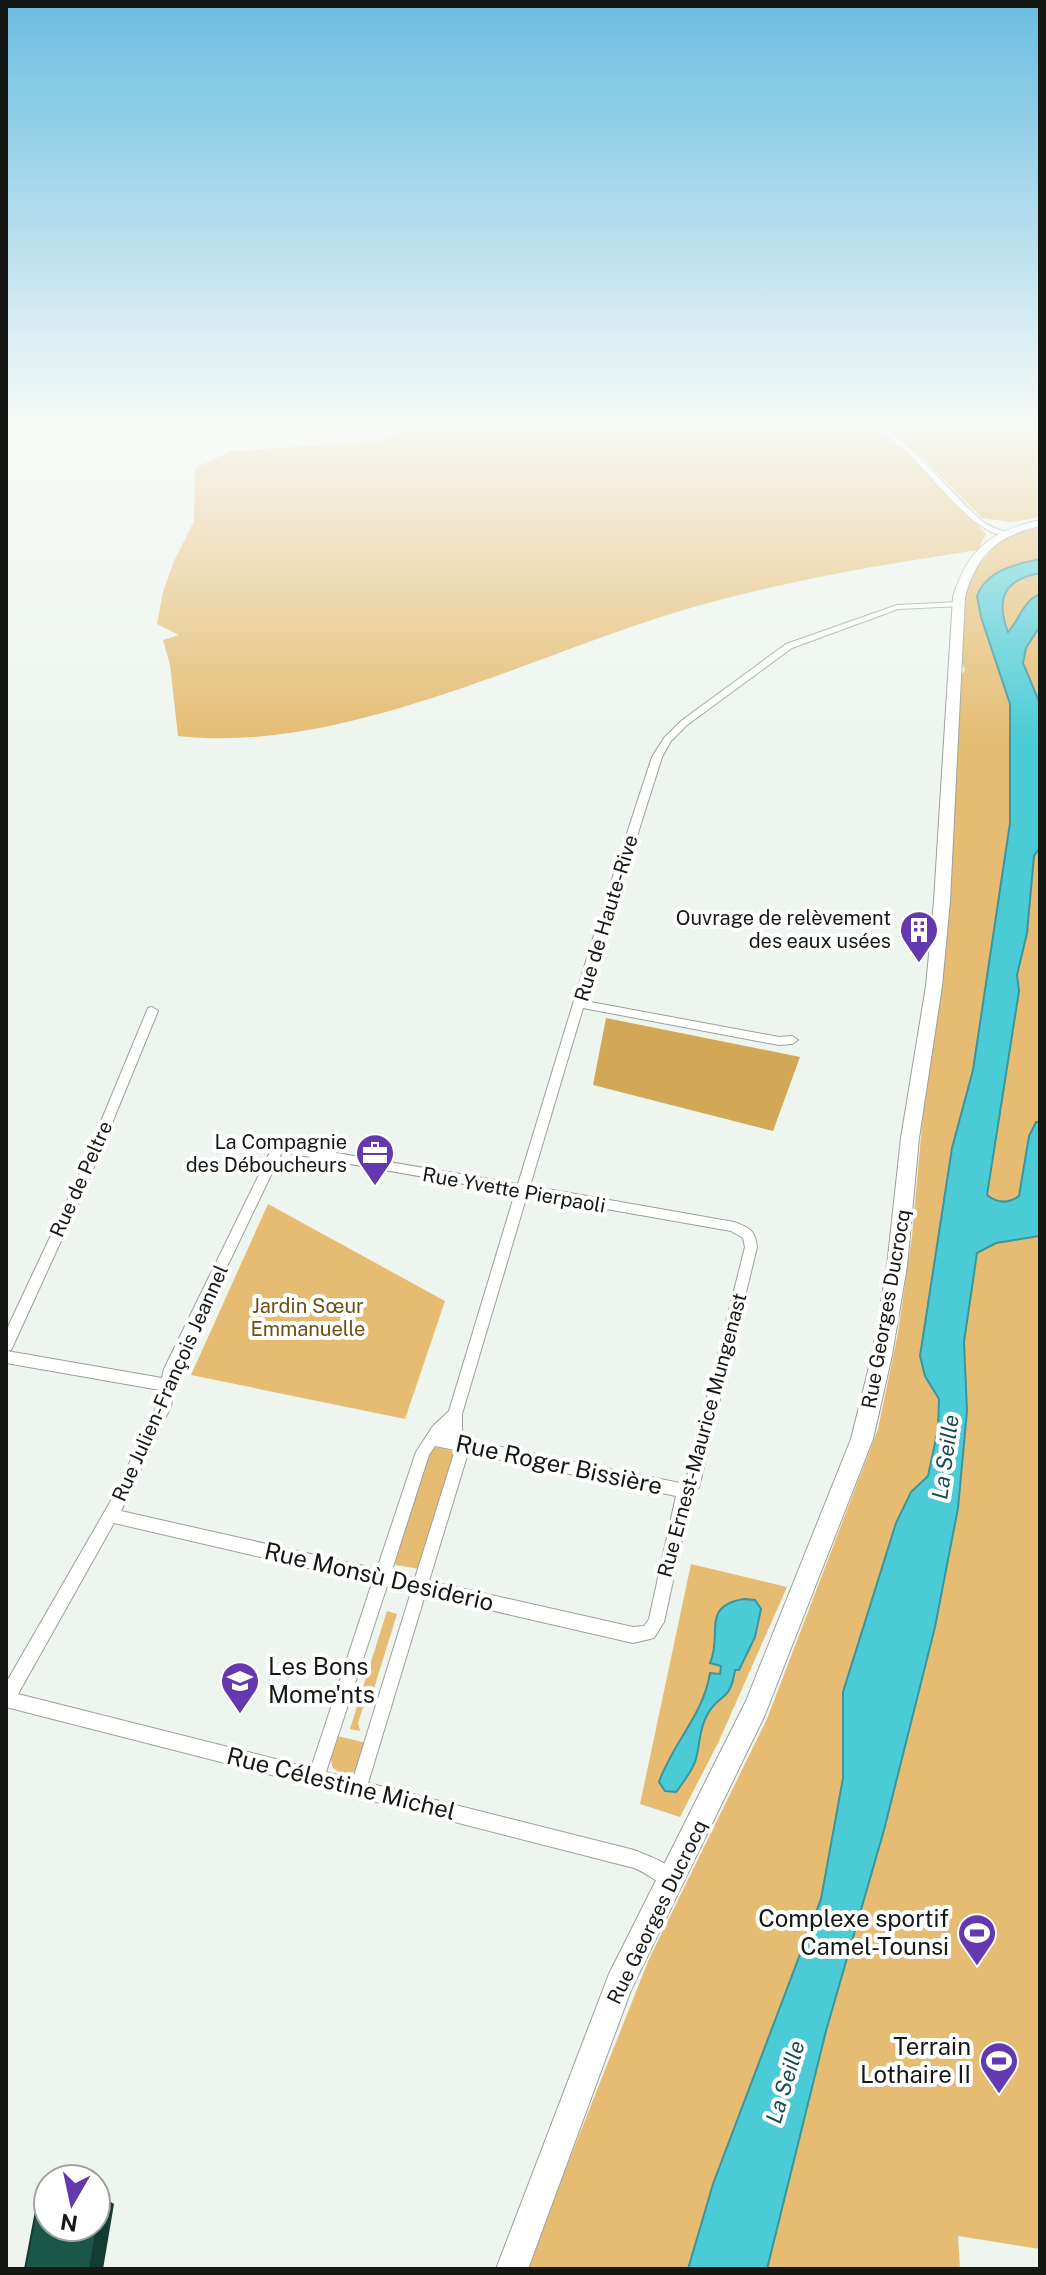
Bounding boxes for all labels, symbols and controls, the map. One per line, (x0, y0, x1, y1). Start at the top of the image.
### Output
street label: Rue de Haute-Rive (569, 832, 643, 1004)
place label: Ouvrage de relèvement des eaux usées (676, 906, 891, 953)
building icon: Ouvrage de relèvement des eaux usées (898, 909, 940, 964)
street label: Rue de Peltre (45, 1117, 117, 1241)
place label: La Compagnie des Déboucheurs (186, 1130, 347, 1177)
office icon: La Compagnie des Déboucheurs (354, 1132, 396, 1187)
street label: Rue Yvette Pierpaoli (421, 1162, 607, 1218)
street label: Rue Georges Ducrocq (857, 1207, 915, 1411)
street label: Rue Julien-François Jeannel (107, 1261, 233, 1505)
street label: Rue Ernest-Maurice Mungenast (652, 1290, 752, 1580)
park label: Jardin Sœur Emmanuelle (251, 1294, 365, 1341)
water label: La Seille (926, 1413, 964, 1501)
street label: Rue Roger Bissière (453, 1428, 665, 1500)
street label: Rue Monsù Desiderio (262, 1536, 497, 1616)
place label: Les Bons Mome'nts (268, 1652, 375, 1708)
school or university icon: Les Bons Mome'nts (219, 1660, 261, 1715)
street label: Rue Célestine Michel (224, 1741, 459, 1825)
street label: Rue Georges Ducrocq (602, 1816, 712, 2008)
place label: Complexe sportif Camel-Tounsi (758, 1904, 949, 1960)
sports icon: Complexe sportif Camel-Tounsi (956, 1912, 998, 1967)
place label: Terrain Lothaire II (860, 2032, 971, 2088)
water label: La Seille (760, 2037, 810, 2126)
sports icon: Terrain Lothaire II (978, 2040, 1020, 2095)
north arrow (32, 2163, 112, 2243)
text: N (58, 2209, 79, 2237)

